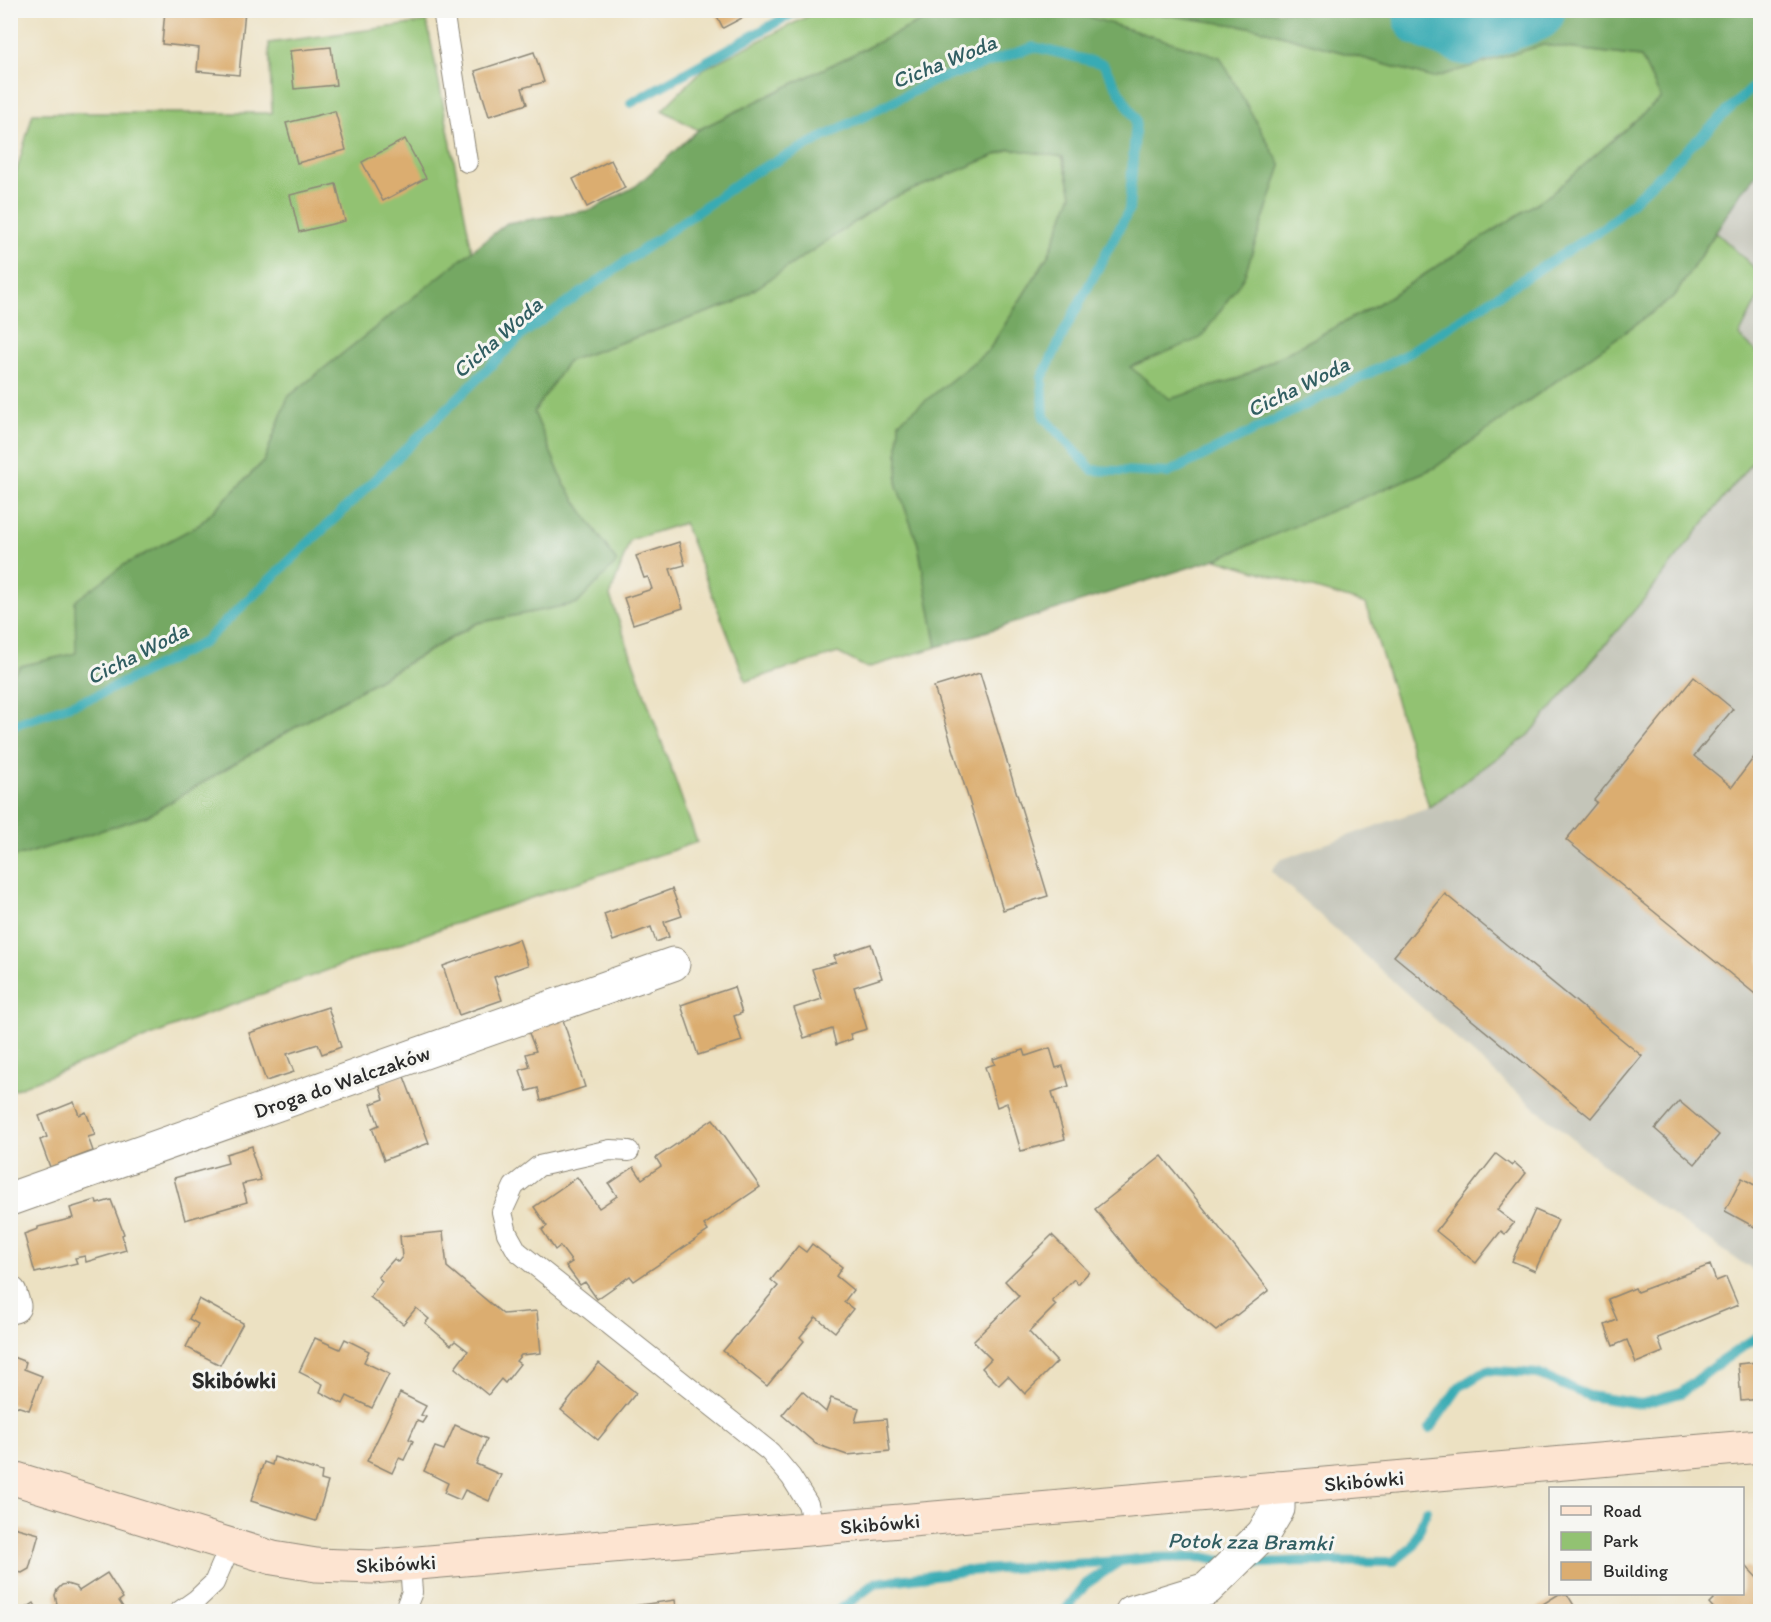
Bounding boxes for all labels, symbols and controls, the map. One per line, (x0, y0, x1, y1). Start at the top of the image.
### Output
water label: Cicha Woda (888, 28, 1001, 95)
water label: Cicha Woda (447, 291, 548, 384)
water label: Cicha Woda (1243, 350, 1354, 423)
water label: Cicha Woda (82, 616, 193, 691)
street label: Droga do Walczaków (250, 1040, 433, 1123)
district label: Skibówki (192, 1367, 276, 1394)
street label: Skibówki (1323, 1465, 1405, 1496)
legend (1549, 1487, 1744, 1595)
text: Road (1603, 1500, 1642, 1522)
street label: Skibówki (839, 1508, 921, 1539)
water label: Potok zza Bramki (1167, 1527, 1335, 1556)
text: Park (1603, 1530, 1638, 1552)
street label: Skibówki (355, 1549, 437, 1578)
text: Building (1603, 1560, 1669, 1582)

